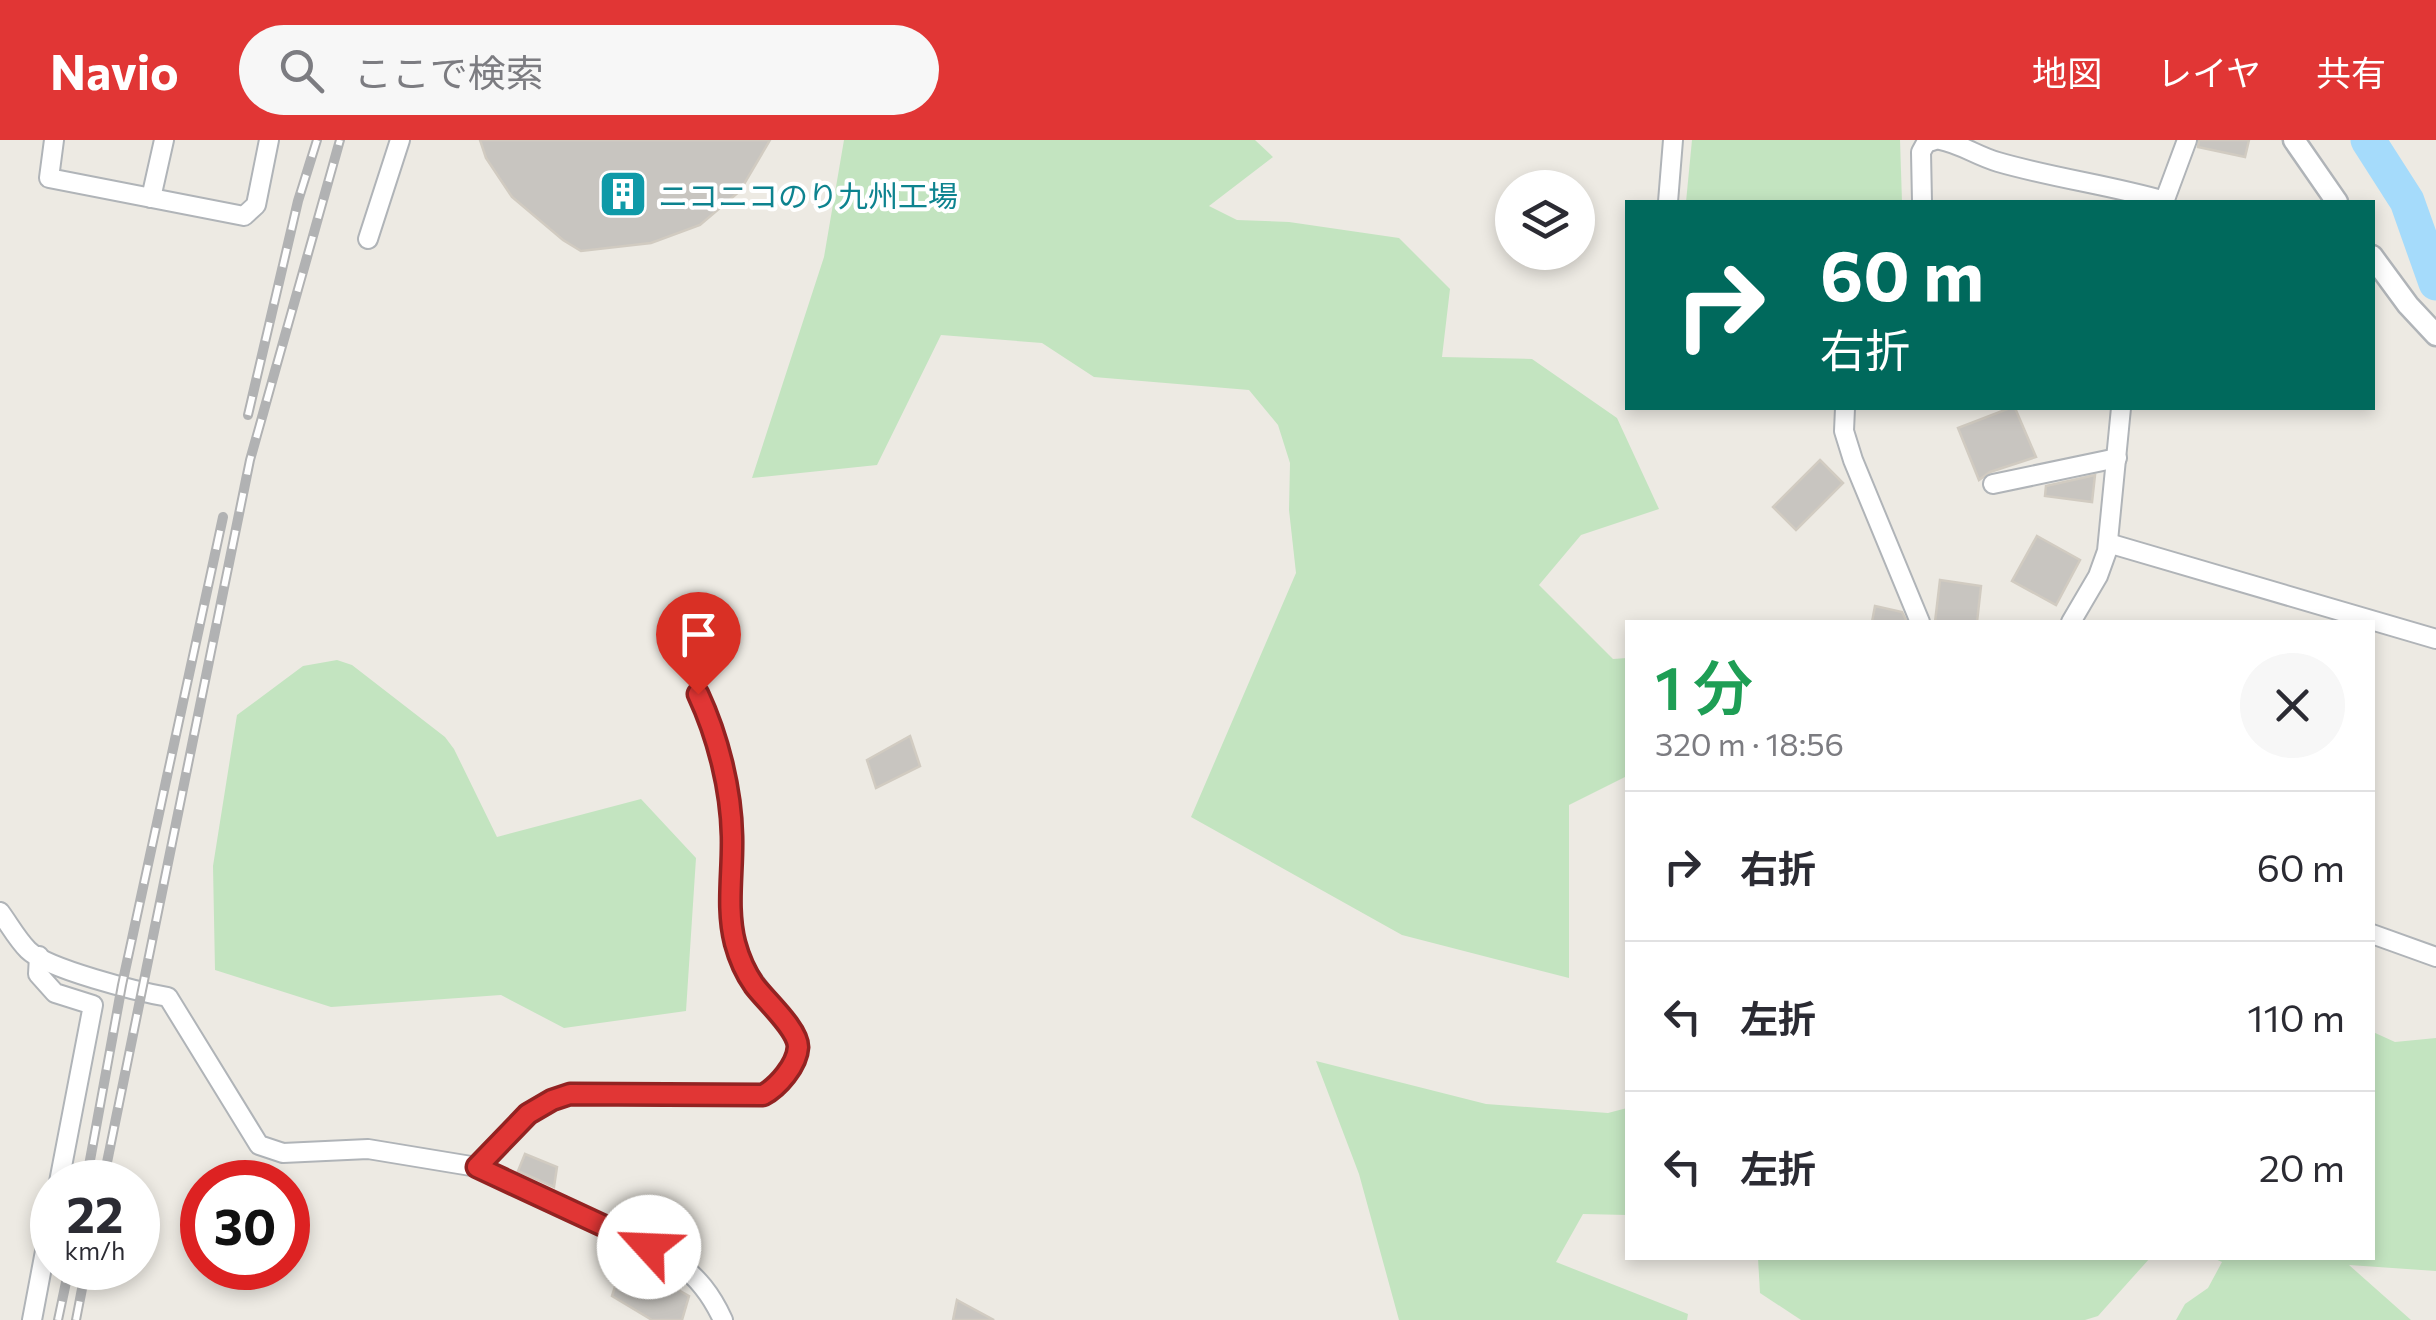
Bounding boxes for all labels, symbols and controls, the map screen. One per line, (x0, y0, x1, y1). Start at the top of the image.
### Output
search box (239, 25, 939, 115)
text: Navio (50, 41, 179, 100)
icon: search (274, 43, 329, 98)
text: ここで検索 (354, 48, 544, 95)
text: 地図 (2032, 50, 2102, 93)
text: レイヤ (2157, 50, 2261, 93)
text: 共有 (2316, 50, 2386, 93)
building icon: ニコニコのり九州工場 (597, 168, 649, 220)
map controls (1495, 170, 1595, 270)
button: layers (1495, 170, 1595, 270)
place label: ニコニコのり九州工場 (658, 176, 958, 213)
text: 60 m (1820, 230, 1984, 315)
icon: right (1655, 240, 1785, 370)
text: 右折 (1820, 321, 1910, 376)
pin (656, 592, 741, 695)
icon: arrive (671, 607, 726, 662)
text: 1 分 (1655, 649, 1753, 722)
button: close (2240, 653, 2345, 758)
text: 320 m · 18:56 (1655, 723, 1844, 763)
icon: right (1655, 839, 1710, 894)
text: 60 m (2257, 843, 2345, 890)
text: 右折 (1740, 844, 1816, 891)
icon: left (1655, 989, 1710, 1044)
text: 110 m (2247, 993, 2345, 1040)
text: 左折 (1740, 994, 1816, 1041)
icon: left (1655, 1139, 1710, 1194)
text: 20 m (2259, 1143, 2345, 1190)
text: 左折 (1740, 1144, 1816, 1191)
speed limit sign: 30 (180, 1160, 310, 1290)
text: 22 (67, 1182, 123, 1243)
position arrow (597, 1195, 701, 1299)
text: km/h (65, 1235, 125, 1265)

